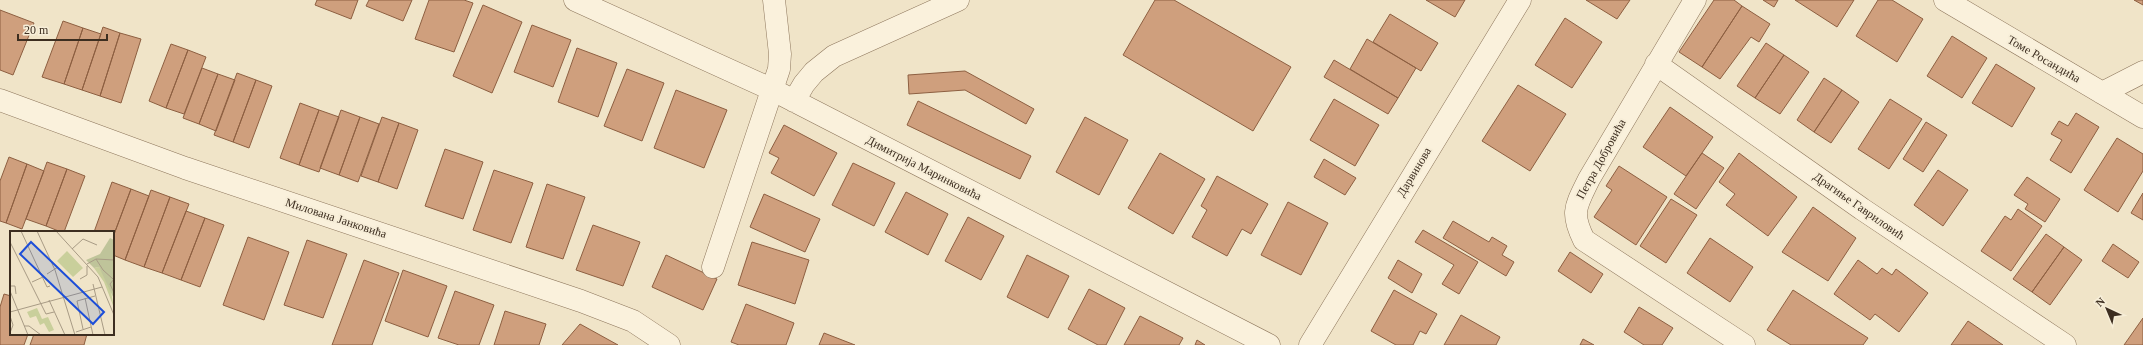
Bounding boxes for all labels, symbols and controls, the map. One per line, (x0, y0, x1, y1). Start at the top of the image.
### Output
scale bar (18, 16, 107, 42)
text: 20 m (24, 23, 49, 37)
street label: Томе Росандића (2005, 32, 2084, 86)
street label: Петра Добровића (1573, 116, 1629, 201)
street label: Димитрија Маринковића (864, 133, 985, 203)
street label: Дарвинова (1394, 144, 1434, 199)
street label: Драгиње Гавриловић (1811, 169, 1907, 243)
street label: Милована Јанковића (284, 195, 389, 241)
inset map (10, 231, 114, 335)
north arrow (2087, 289, 2127, 329)
text: N (2093, 295, 2107, 309)

